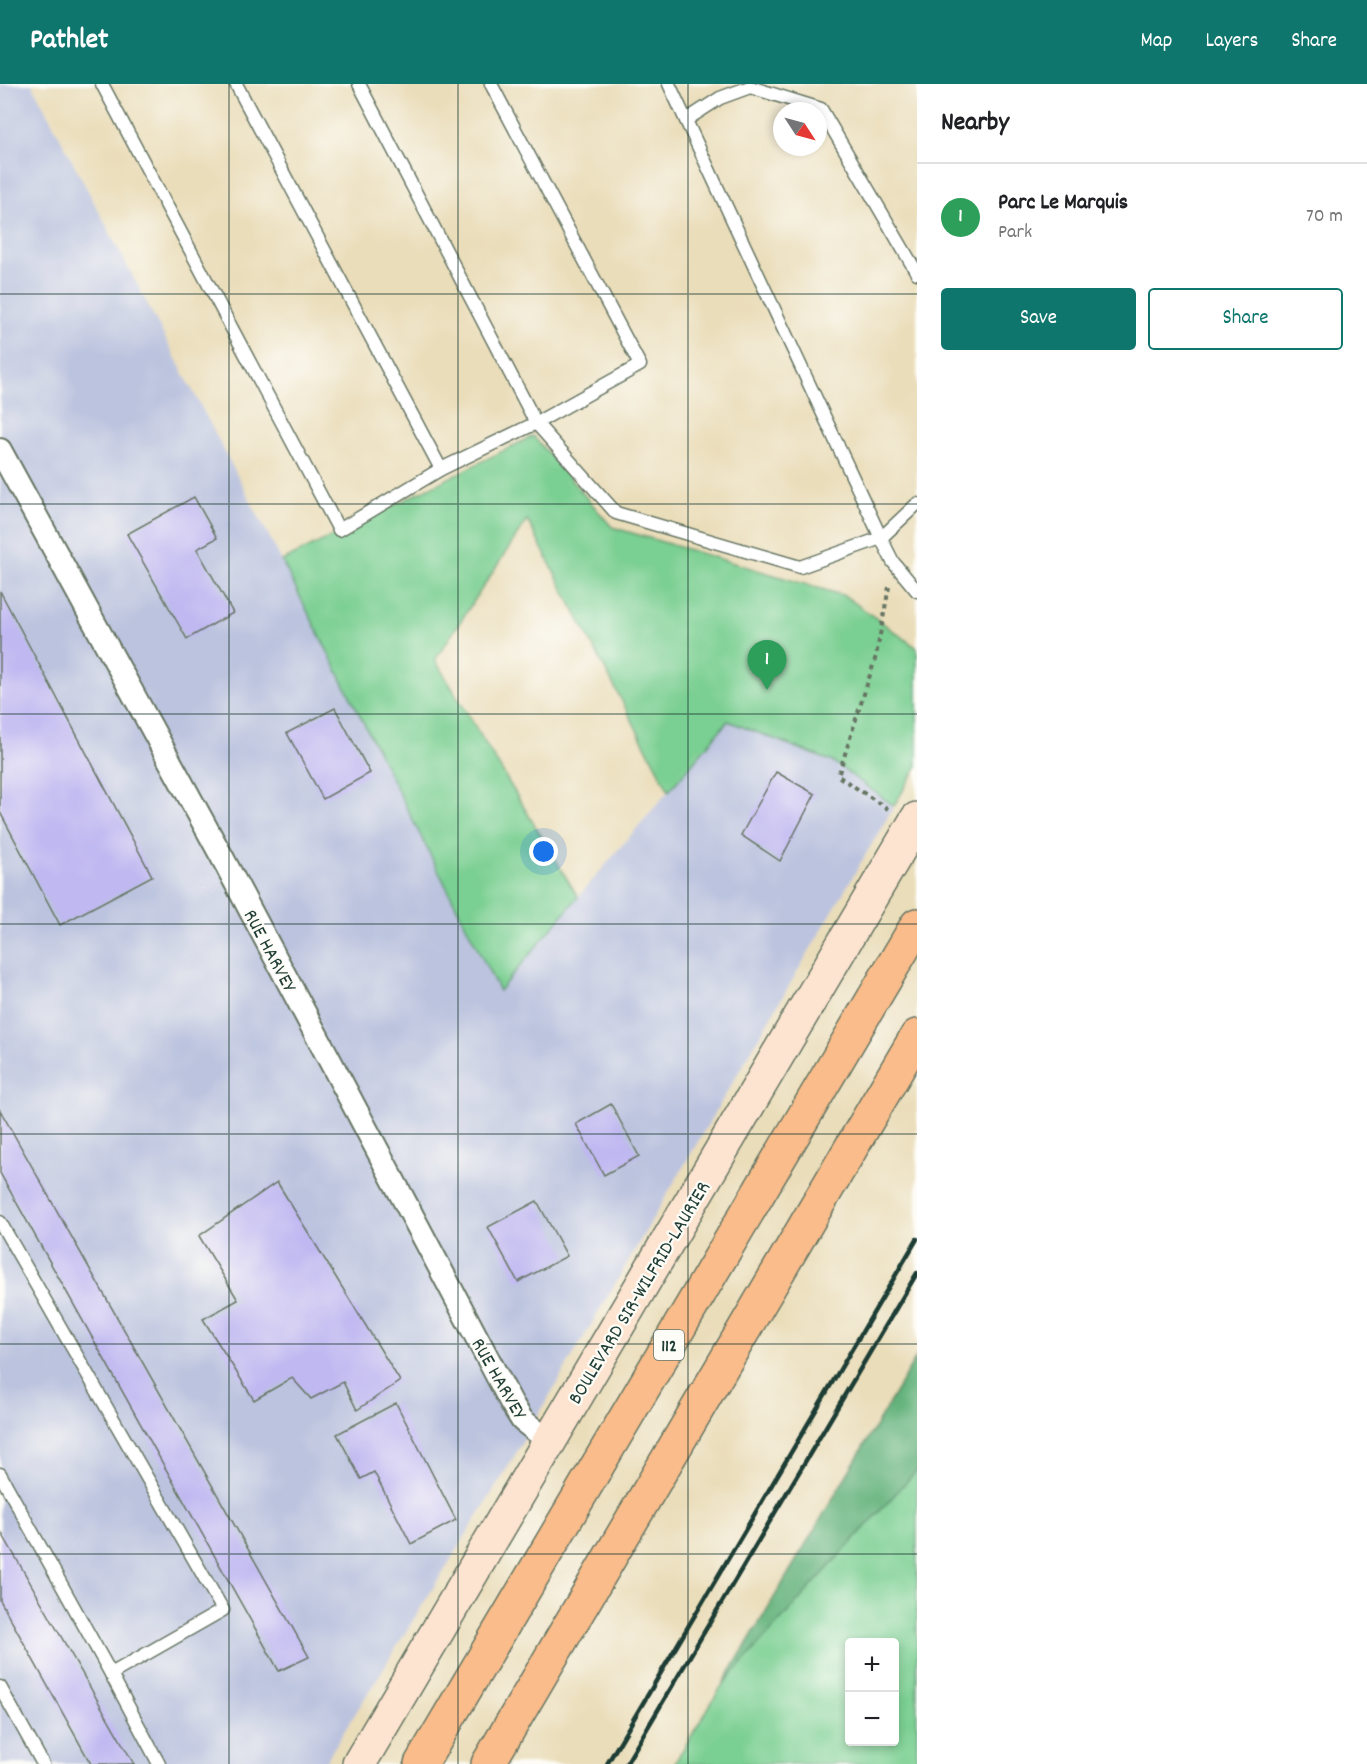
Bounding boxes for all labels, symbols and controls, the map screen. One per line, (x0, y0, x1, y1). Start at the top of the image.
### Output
text: Pathlet (30, 22, 108, 62)
text: Map (1141, 27, 1172, 57)
text: Layers (1205, 27, 1258, 57)
text: Share (1291, 27, 1337, 57)
north arrow (773, 102, 827, 156)
text: Nearby (941, 105, 1009, 142)
text: Parc Le Marquis (998, 188, 1128, 219)
text: 1 (958, 203, 963, 231)
text: 70 m (1306, 203, 1343, 231)
text: Park (998, 219, 1032, 247)
button: Save (941, 288, 1136, 350)
button: Share (1148, 288, 1343, 350)
pin: 1 (748, 640, 786, 690)
your location (529, 837, 558, 866)
street label: RUE HARVEY (235, 905, 302, 998)
street label: BOULEVARD SIR-WILFRID-LAURIER (563, 1177, 719, 1410)
road number: 112 (654, 1330, 684, 1360)
street label: RUE HARVEY (463, 1334, 532, 1426)
map controls (845, 1638, 899, 1746)
button: + (845, 1638, 899, 1692)
button: − (845, 1692, 899, 1746)

